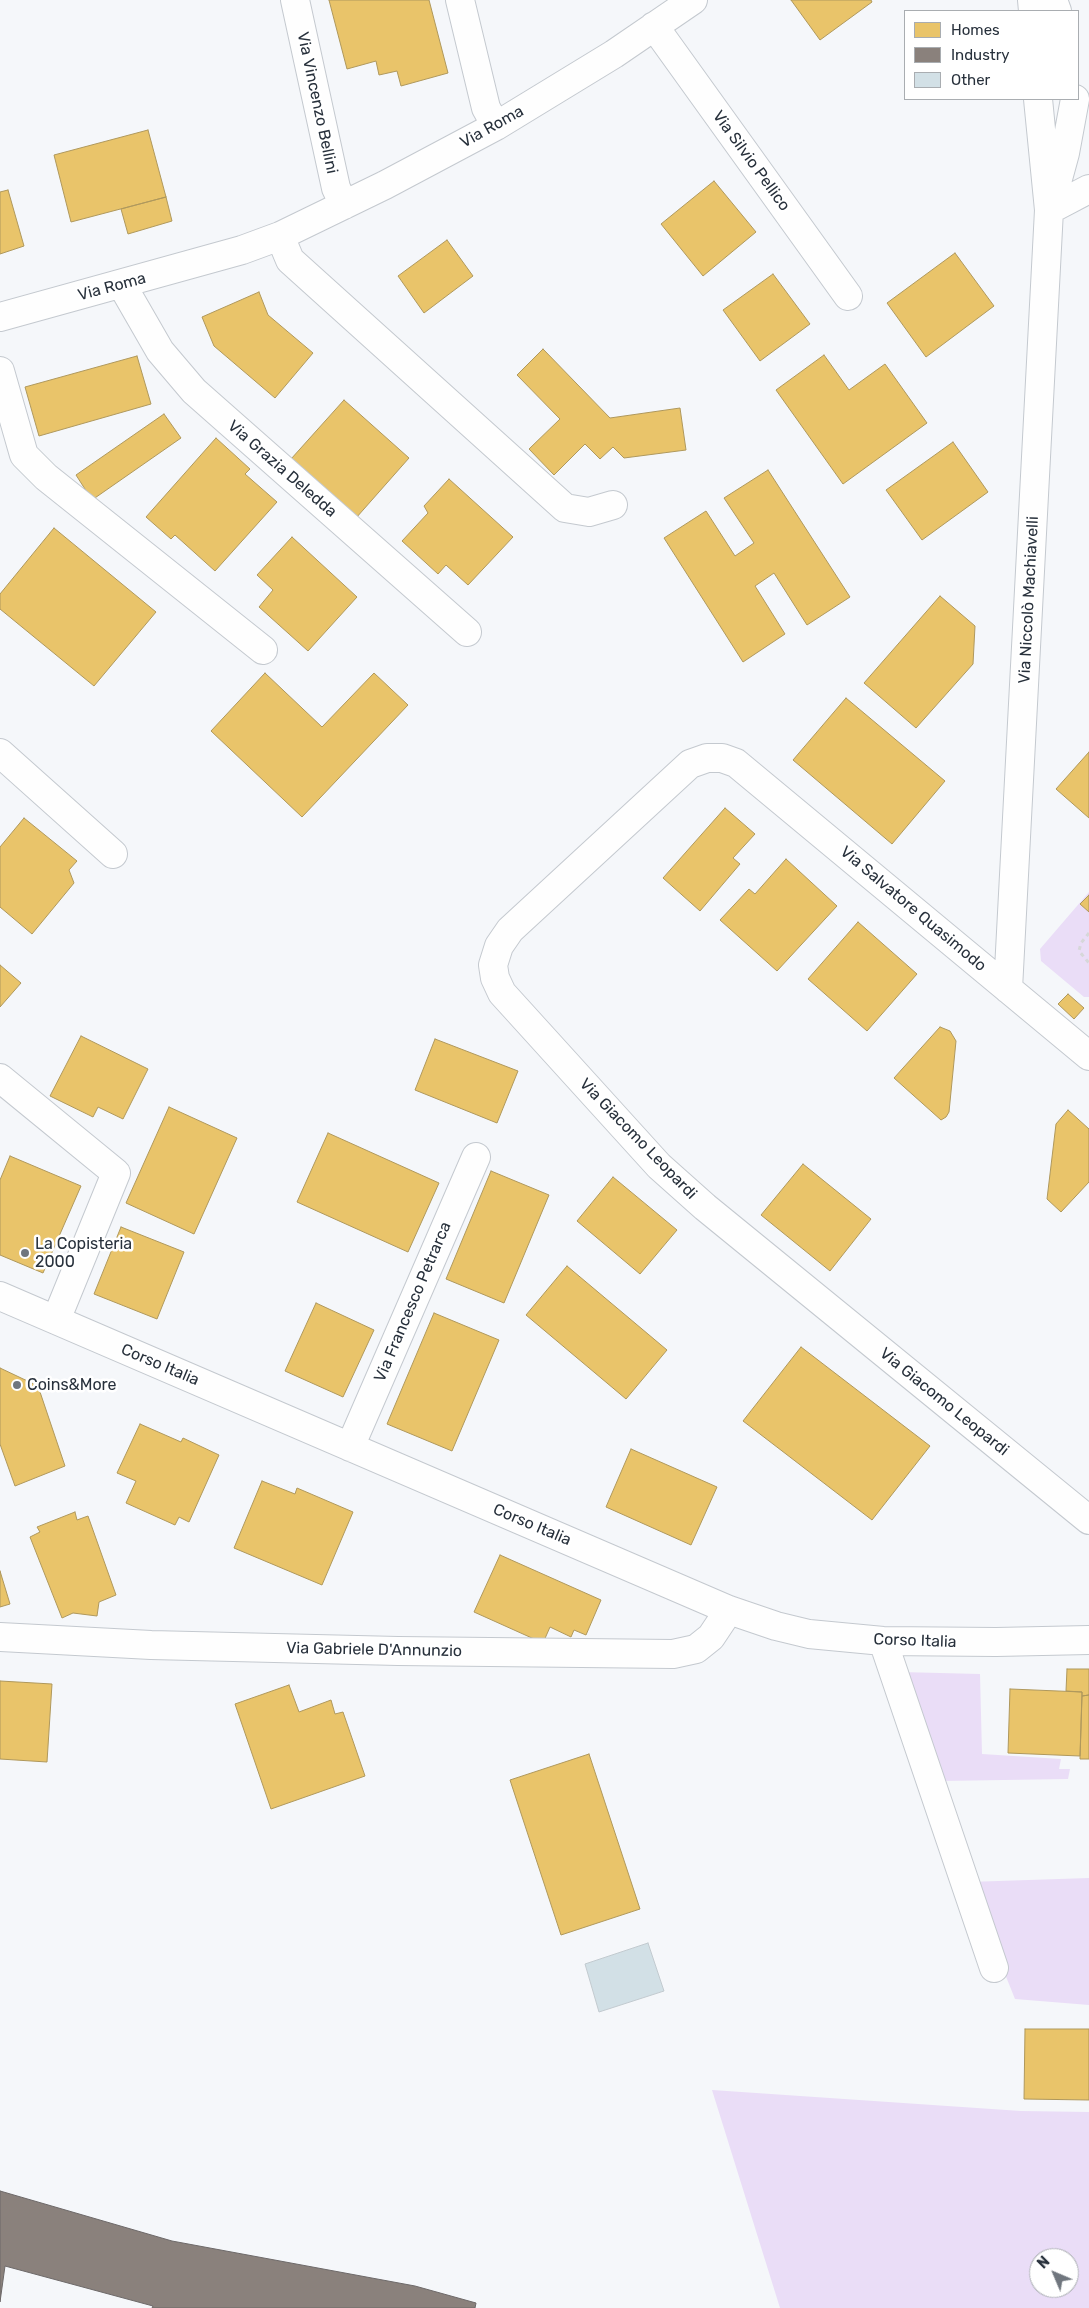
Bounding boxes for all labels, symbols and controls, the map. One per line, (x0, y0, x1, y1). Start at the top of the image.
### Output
legend (904, 10, 1079, 100)
text: Homes (951, 21, 1000, 39)
street label: Via Vincenzo Bellini (293, 30, 341, 176)
text: Industry (951, 46, 1010, 64)
text: Other (951, 71, 990, 89)
street label: Via Roma (457, 102, 527, 152)
street label: Via Silvio Pellico (708, 107, 794, 215)
street label: Via Roma (76, 269, 148, 305)
street label: Via Grazia Deledda (224, 416, 340, 522)
street label: Via Niccolò Machiavelli (1015, 516, 1043, 684)
street label: Via Salvatore Quasimodo (836, 842, 990, 976)
street label: Via Giacomo Leopardi (575, 1075, 701, 1203)
street label: Via Francesco Petrarca (371, 1219, 455, 1385)
place label: La Copisteria 2000 (35, 1234, 132, 1272)
marker: La Copisteria 2000 (19, 1247, 31, 1259)
street label: Corso Italia (118, 1340, 202, 1390)
street label: Via Giacomo Leopardi (876, 1344, 1012, 1460)
place label: Coins&More (27, 1375, 116, 1395)
marker: Coins&More (11, 1379, 23, 1391)
street label: Corso Italia (490, 1500, 574, 1550)
street label: Corso Italia (873, 1630, 957, 1652)
street label: Via Gabriele D'Annunzio (286, 1639, 462, 1661)
north arrow (1029, 2248, 1079, 2298)
text: N (1034, 2253, 1053, 2272)

